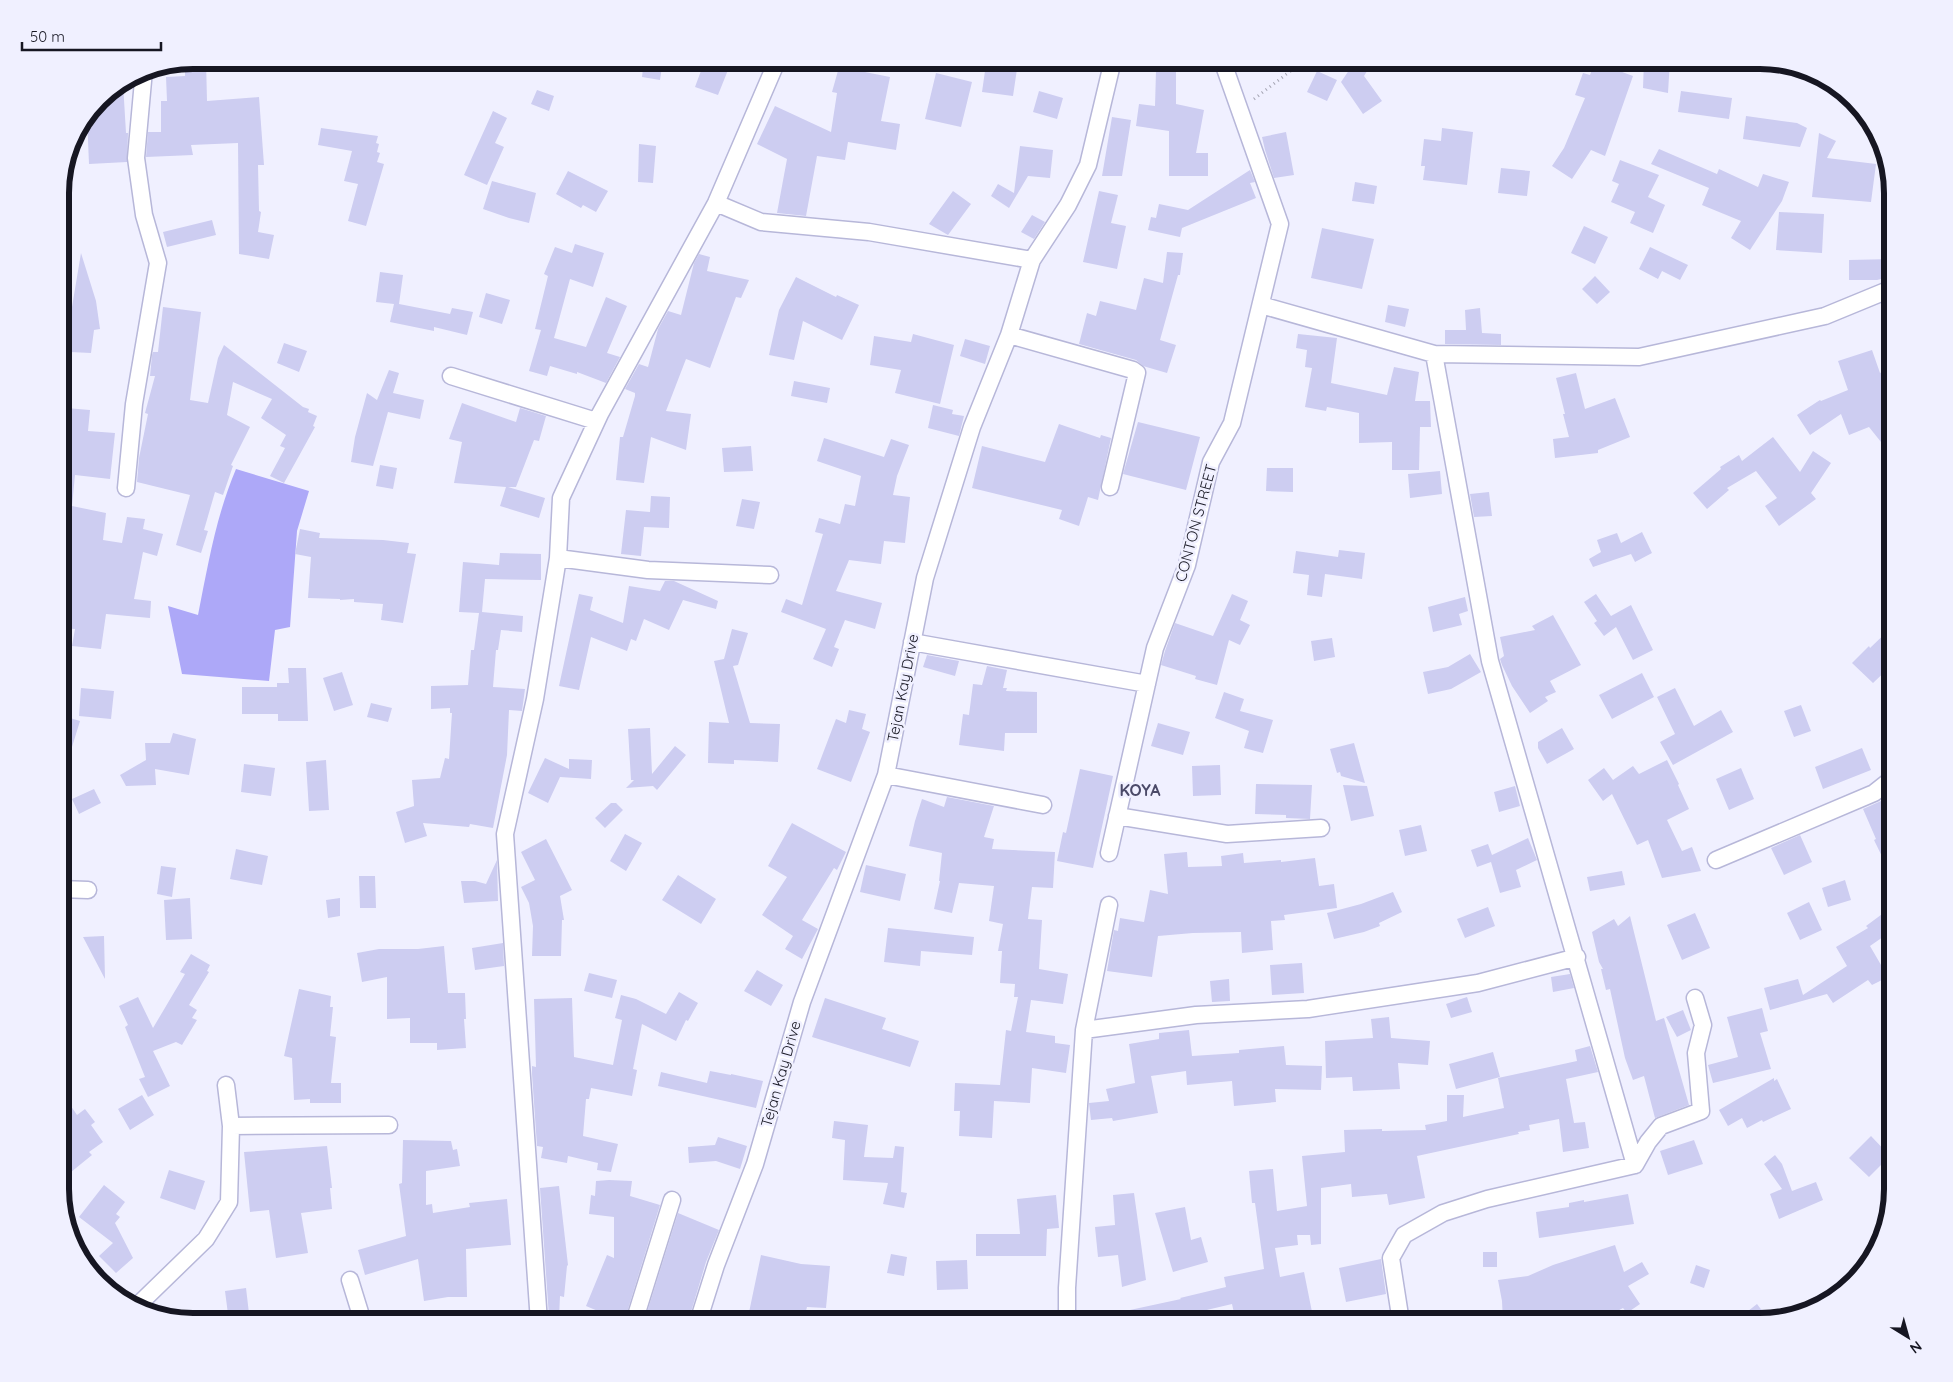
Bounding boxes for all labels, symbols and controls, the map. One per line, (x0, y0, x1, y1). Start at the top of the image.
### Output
scale bar (22, 20, 161, 52)
text: 50 m (30, 27, 65, 46)
street label: CONTON STREET (1171, 462, 1220, 584)
street label: Tejan Kay Drive (883, 632, 922, 743)
district label: KOYA (1120, 780, 1161, 800)
street label: Tejan Kay Drive (756, 1019, 805, 1129)
north arrow (1883, 1312, 1933, 1362)
text: N (1906, 1337, 1925, 1358)

